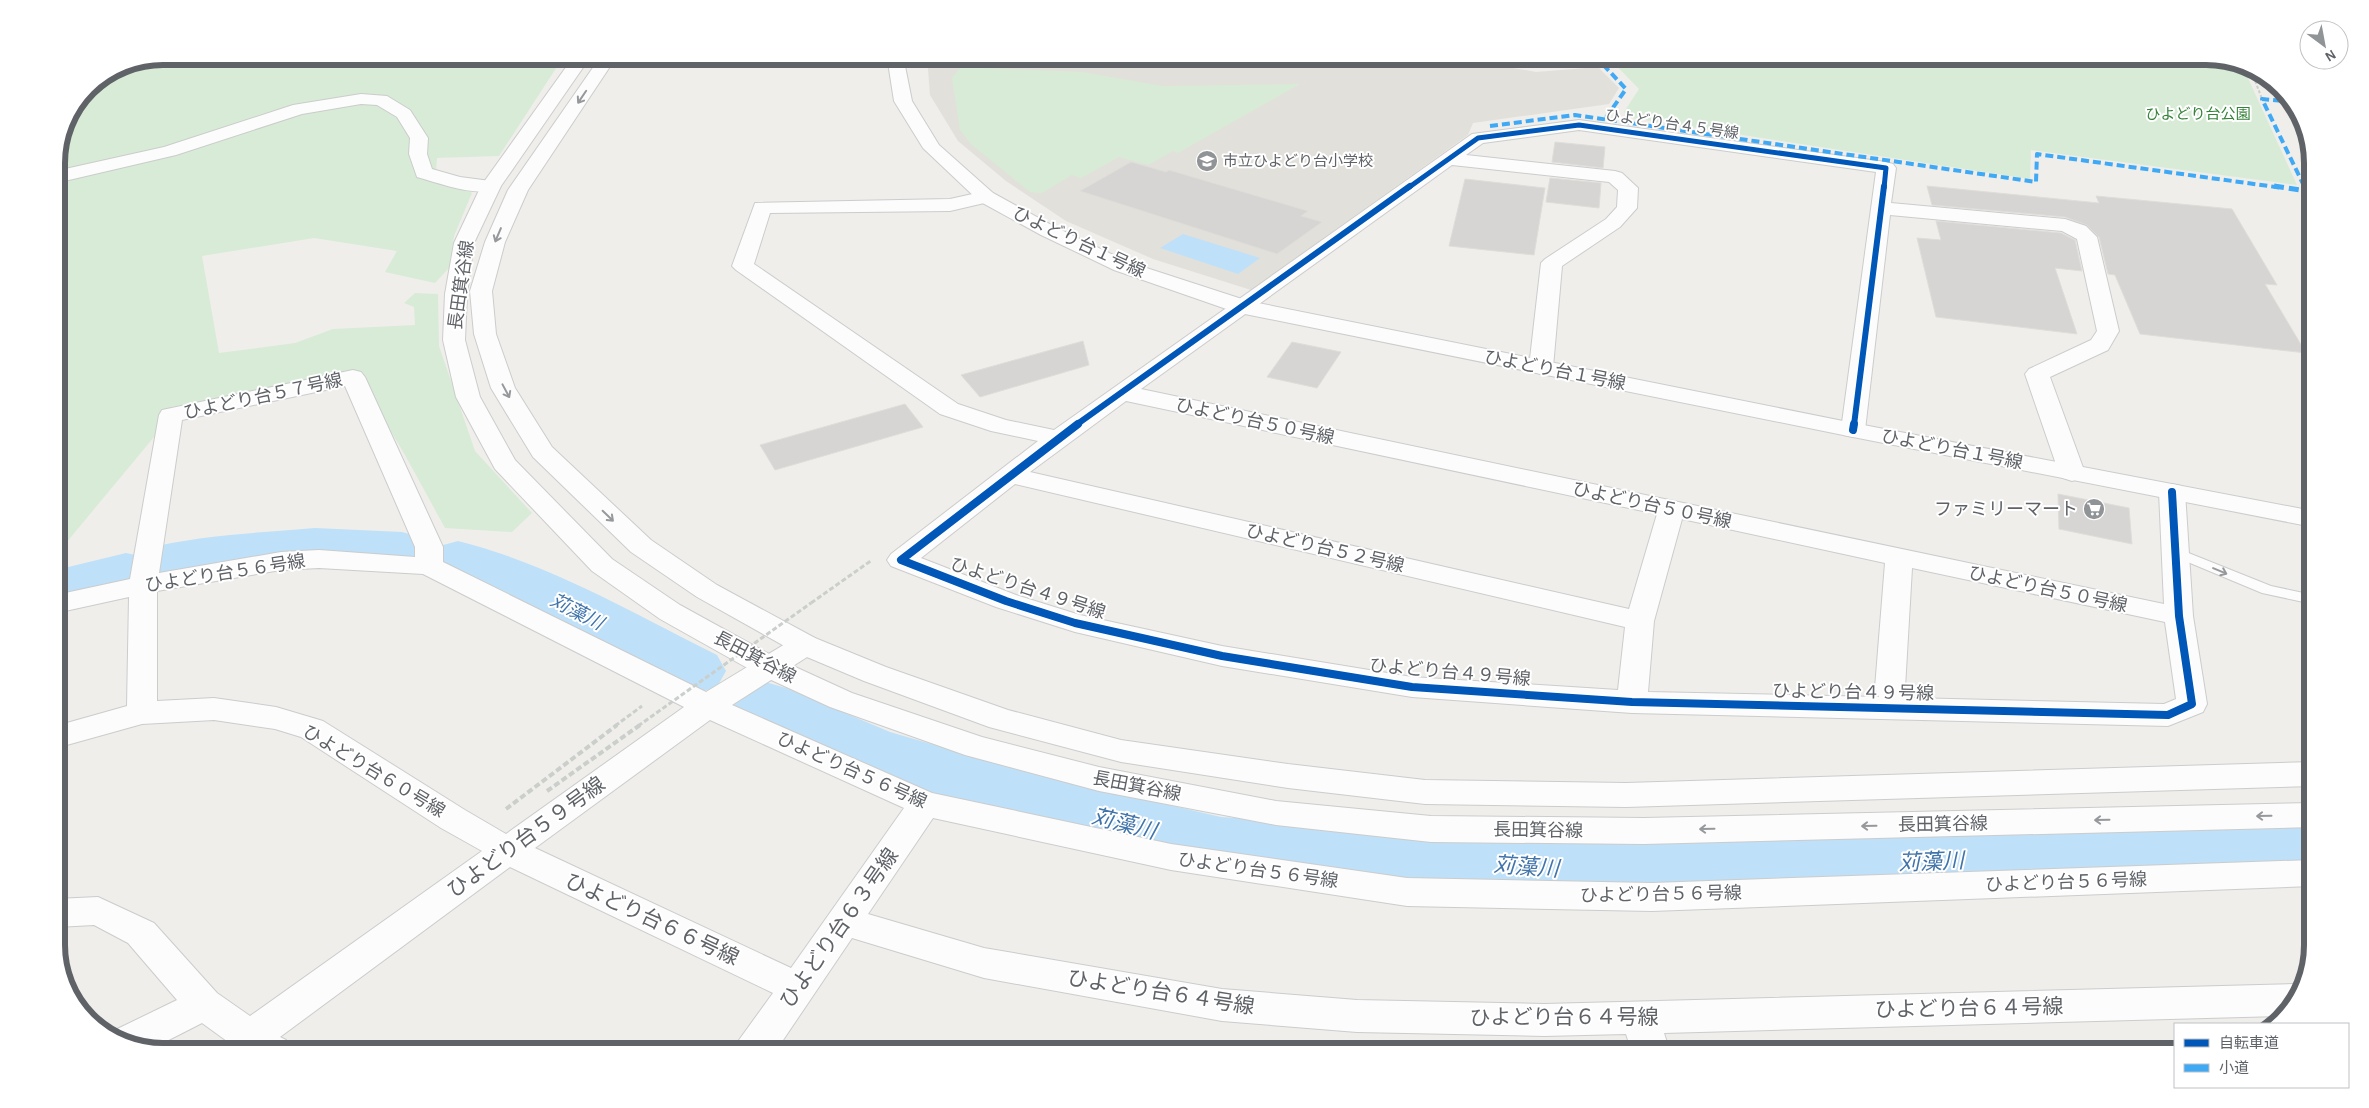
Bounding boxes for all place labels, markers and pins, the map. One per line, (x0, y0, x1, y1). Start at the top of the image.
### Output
school or university icon: 市立ひよどり台小学校 (1195, 149, 1219, 173)
place label: 市立ひよどり台小学校 (1223, 153, 1373, 169)
supermarket icon: ファミリーマート (2082, 497, 2106, 521)
place label: ファミリーマート (1934, 501, 2078, 519)

